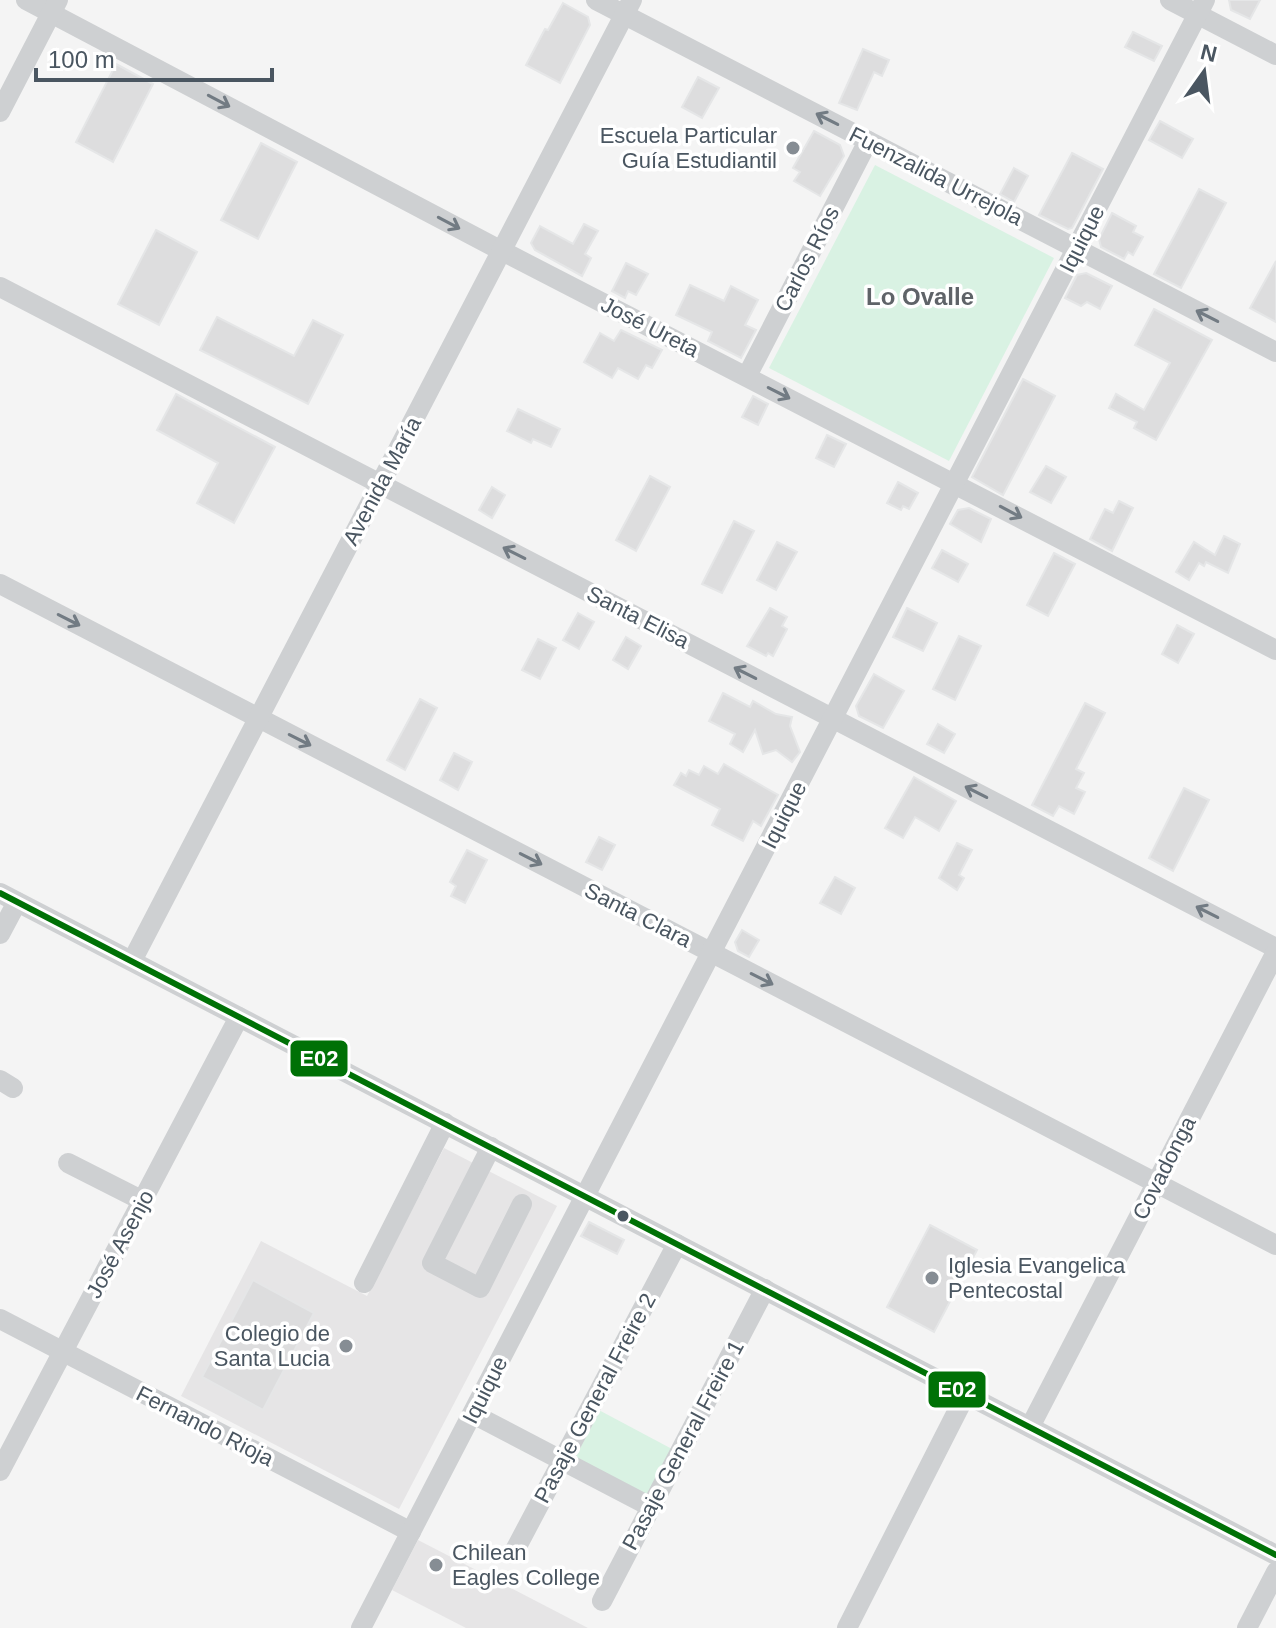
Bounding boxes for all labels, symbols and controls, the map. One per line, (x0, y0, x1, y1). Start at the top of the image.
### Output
scale bar (36, 32, 272, 82)
north arrow (1164, 32, 1244, 112)
text: N (1198, 39, 1219, 67)
text: 100 m (48, 46, 115, 73)
one-way arrow (206, 94, 230, 110)
one-way arrow (815, 111, 839, 127)
street label: Fuenzalida Urrejola (845, 122, 1027, 231)
place label: Escuela Particular Guía Estudiantil (600, 123, 777, 173)
marker: Escuela Particular Guía Estudiantil (784, 139, 802, 157)
street label: Iquique (1054, 201, 1110, 277)
street label: Carlos Ríos (770, 202, 844, 316)
one-way arrow (436, 215, 460, 231)
district label: Lo Ovalle (866, 283, 974, 310)
street label: José Ureta (597, 292, 704, 363)
one-way arrow (1195, 308, 1219, 324)
one-way arrow (767, 386, 791, 401)
street label: Avenida María (338, 412, 427, 549)
one-way arrow (998, 504, 1022, 520)
one-way arrow (503, 545, 527, 561)
street label: Santa Elisa (583, 581, 694, 654)
one-way arrow (57, 613, 81, 629)
one-way arrow (734, 664, 757, 680)
one-way arrow (288, 732, 312, 748)
street label: Iquique (756, 777, 812, 853)
one-way arrow (964, 784, 988, 800)
one-way arrow (519, 852, 542, 868)
street label: Santa Clara (581, 877, 696, 953)
one-way arrow (1195, 904, 1219, 919)
one-way arrow (749, 971, 773, 987)
line badge: E02 (289, 1039, 349, 1078)
text: E02 (299, 1046, 339, 1071)
street label: Covadonga (1127, 1112, 1201, 1224)
street label: José Asenjo (81, 1186, 159, 1302)
unlabelled marker (615, 1208, 631, 1224)
place label: Iglesia Evangelica Pentecostal (948, 1253, 1126, 1303)
marker: Iglesia Evangelica Pentecostal (923, 1269, 941, 1287)
street label: Pasaje General Freire 2 (529, 1289, 661, 1507)
place label: Colegio de Santa Lucia (214, 1321, 331, 1371)
street label: Pasaje General Freire 1 (617, 1336, 749, 1554)
marker: Colegio de Santa Lucia (337, 1337, 355, 1355)
street label: Iquique (457, 1352, 513, 1428)
line badge: E02 (927, 1370, 987, 1409)
text: E02 (937, 1377, 977, 1402)
street label: Fernando Rioja (132, 1381, 278, 1472)
place label: Chilean Eagles College (452, 1540, 600, 1590)
marker: Chilean Eagles College (427, 1556, 445, 1574)

